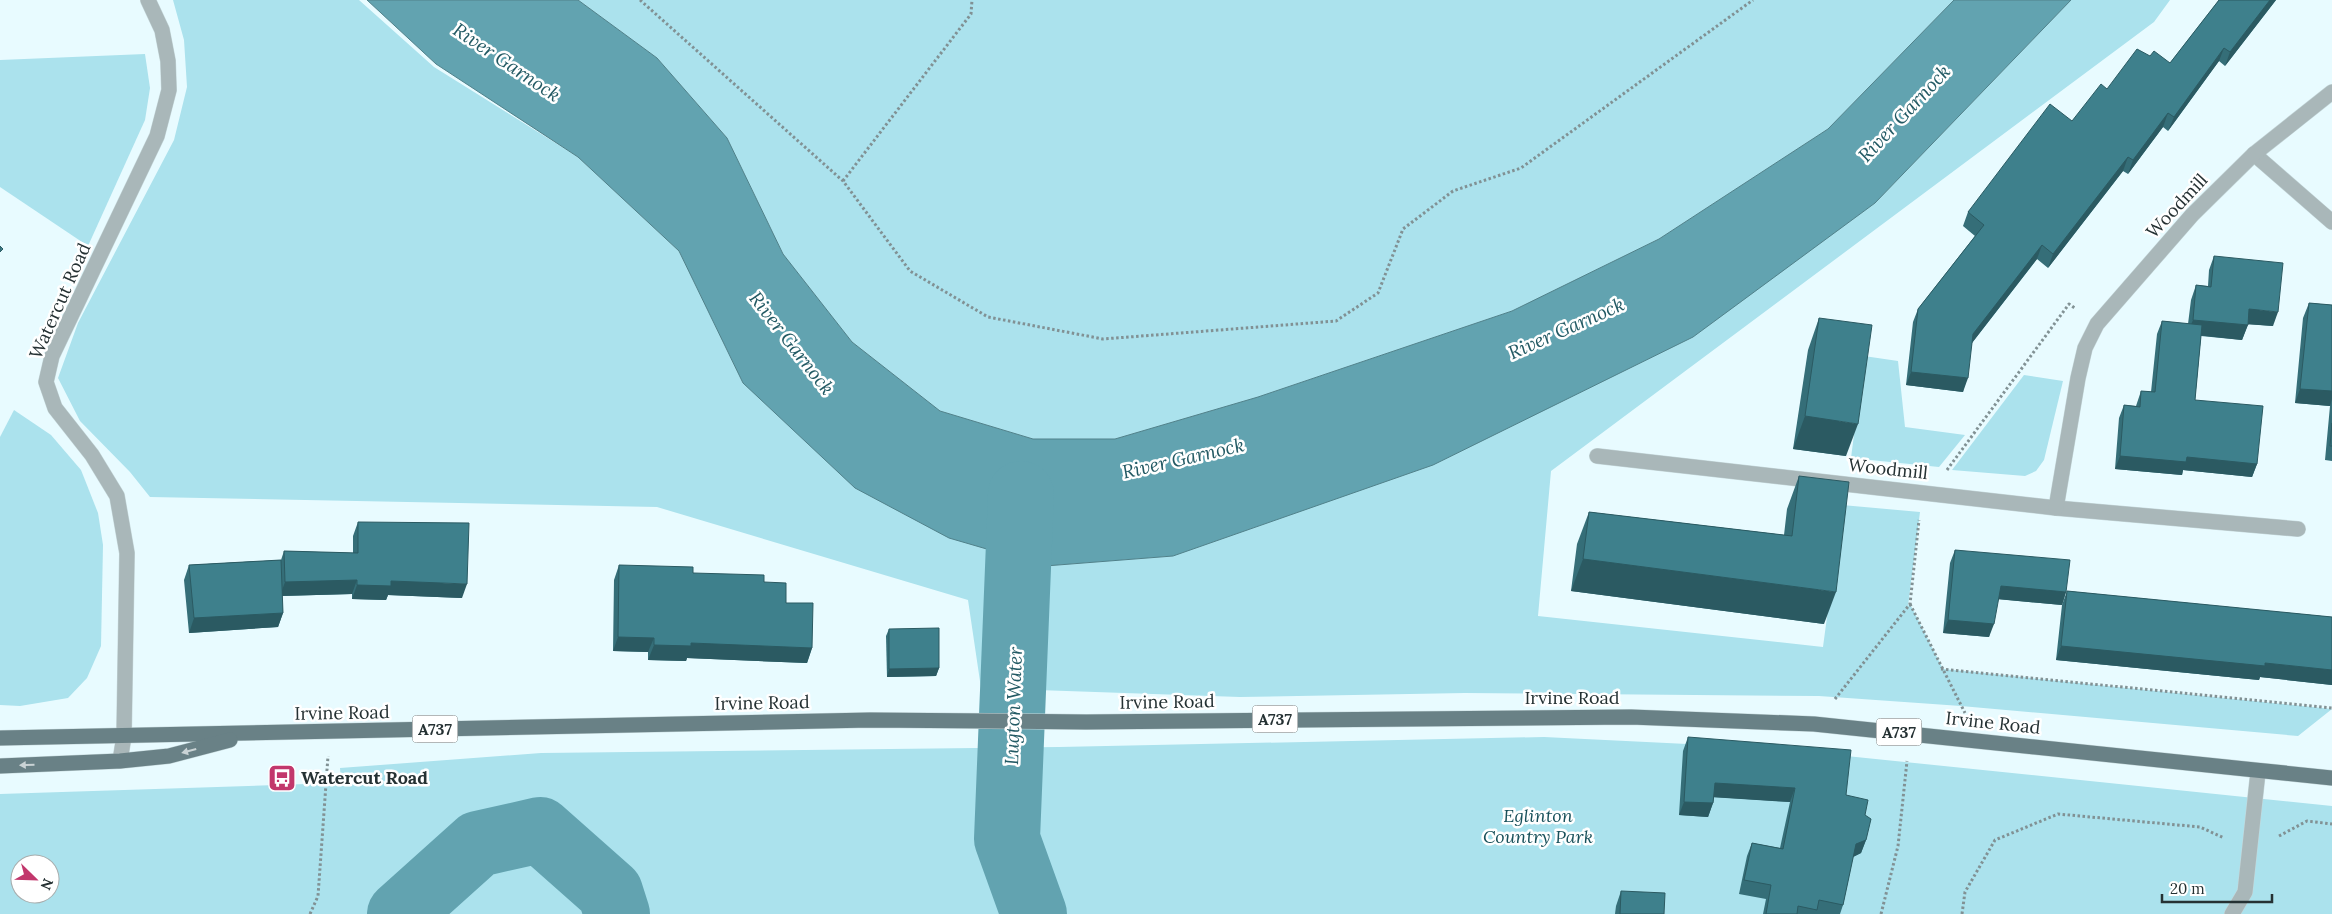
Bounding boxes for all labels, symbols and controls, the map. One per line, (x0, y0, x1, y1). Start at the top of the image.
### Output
water label: River Garnock (449, 17, 565, 107)
water label: River Garnock (1853, 59, 1955, 167)
street label: Woodmill (2141, 168, 2212, 243)
street label: Watercut Road (24, 239, 95, 362)
water label: River Garnock (744, 287, 840, 400)
water label: River Garnock (1504, 292, 1628, 364)
water label: River Garnock (1120, 432, 1246, 484)
street label: Woodmill (1847, 453, 1929, 484)
water label: Lugton Water (999, 646, 1027, 765)
street label: Irvine Road (1524, 686, 1620, 709)
street label: Irvine Road (1119, 689, 1215, 714)
street label: Irvine Road (714, 690, 810, 715)
street label: Irvine Road (294, 700, 390, 725)
road number: A737 (1252, 706, 1298, 732)
street label: Irvine Road (1945, 706, 2042, 739)
road number: A737 (412, 716, 458, 742)
road number: A737 (1876, 719, 1922, 746)
one-way arrow (181, 747, 196, 755)
one-way arrow (19, 761, 35, 769)
bus stop icon: Watercut Road (267, 763, 297, 793)
place label: Watercut Road (301, 766, 428, 789)
park label: Eglinton Country Park (1483, 804, 1593, 848)
north arrow (10, 854, 60, 904)
scale bar (2162, 872, 2272, 904)
text: N (36, 876, 57, 893)
text: 20 m (2170, 879, 2205, 898)

